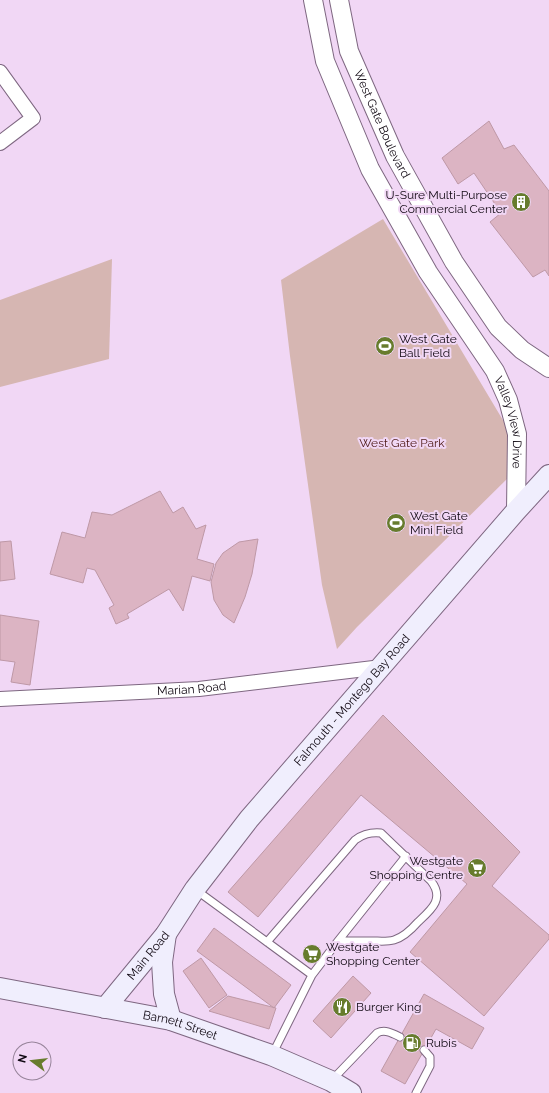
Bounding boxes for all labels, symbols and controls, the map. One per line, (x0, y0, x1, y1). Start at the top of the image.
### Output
street label: West Gate Boulevard (351, 68, 413, 181)
place label: U-Sure Multi-Purpose Commercial Center (386, 188, 508, 216)
building icon: U-Sure Multi-Purpose Commercial Center (510, 191, 532, 213)
place label: West Gate Ball Field (399, 332, 457, 360)
sports icon: West Gate Ball Field (374, 335, 396, 357)
street label: Valley View Drive (491, 374, 525, 469)
park label: West Gate Park (359, 436, 445, 450)
place label: West Gate Mini Field (410, 509, 468, 537)
sports icon: West Gate Mini Field (385, 512, 407, 534)
street label: Falmouth - Montego Bay Road (291, 632, 413, 769)
street label: Marian Road (157, 679, 227, 698)
place label: Westgate Shopping Centre (369, 854, 463, 882)
supermarket icon: Westgate Shopping Centre (466, 857, 488, 879)
street label: Main Road (124, 929, 172, 983)
place label: Westgate Shopping Center (326, 940, 420, 968)
supermarket icon: Westgate Shopping Center (301, 943, 323, 965)
restaurant icon: Burger King (331, 996, 353, 1018)
place label: Burger King (356, 1000, 421, 1014)
street label: Barnett Street (142, 1008, 219, 1043)
fuel station icon: Rubis (401, 1032, 423, 1054)
place label: Rubis (426, 1036, 457, 1050)
north arrow (12, 1041, 52, 1081)
text: N (15, 1053, 30, 1064)

